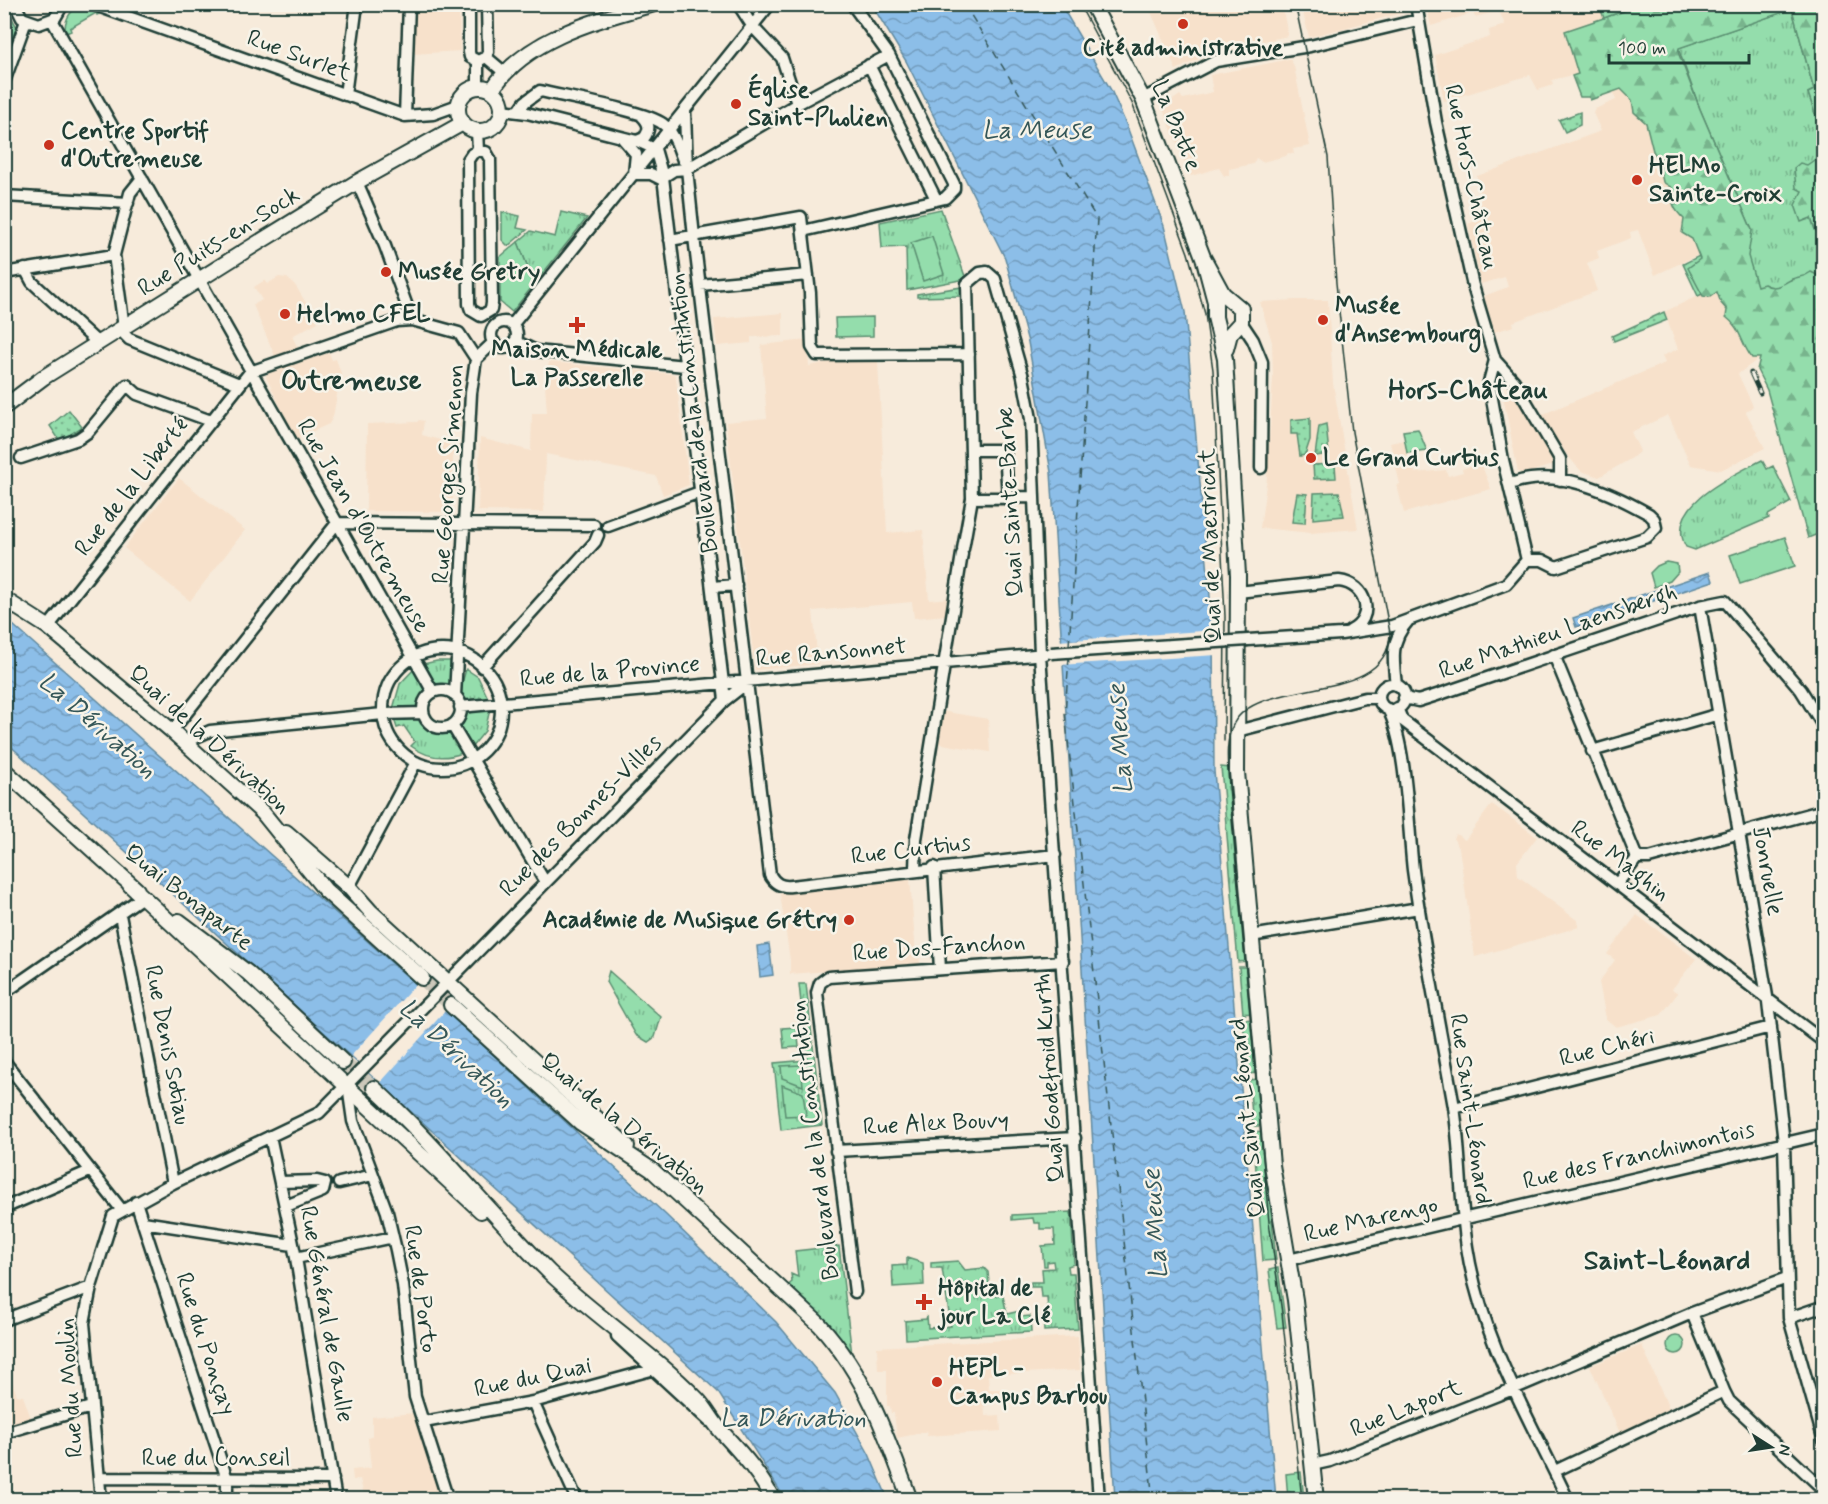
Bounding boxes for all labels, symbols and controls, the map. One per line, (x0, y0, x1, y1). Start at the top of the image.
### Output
marker: Cité administrative (1176, 17, 1190, 31)
street label: Rue Surlet (242, 23, 356, 89)
scale bar (1609, 27, 1748, 65)
place label: Cité administrative (1083, 33, 1284, 64)
text: 100 m (1618, 37, 1666, 61)
place label: Église Saint-Pholien (748, 73, 888, 134)
street label: La Batte (1144, 76, 1208, 176)
street label: Rue Hors-Château (1436, 82, 1506, 272)
marker: Église Saint-Pholien (729, 97, 743, 111)
water label: La Meuse (982, 114, 1093, 148)
place label: Centre Sportif d'Outremeuse (61, 116, 210, 175)
marker: Centre Sportif d'Outremeuse (42, 138, 56, 152)
place label: HELMo Sainte-Croix (1649, 151, 1782, 210)
marker: HELMo Sainte-Croix (1630, 173, 1644, 187)
street label: Rue Puits-en-Sock (132, 180, 306, 304)
place label: Musée Gretry (398, 257, 540, 288)
marker: Musée Gretry (379, 265, 393, 279)
street label: Boulevard de la Constitution (661, 271, 727, 555)
place label: Musée d'Ansembourg (1335, 291, 1481, 353)
place label: Helmo CFEL (297, 299, 432, 330)
marker: Helmo CFEL (278, 307, 292, 321)
marker: Musée d'Ansembourg (1316, 313, 1330, 327)
marker: Maison Médicale La Passerelle (568, 316, 586, 334)
place label: Maison Médicale La Passerelle (491, 335, 663, 394)
street label: Rue Georges Simenon (426, 363, 474, 585)
district label: Outremeuse (281, 364, 422, 399)
district label: Hors-Château (1388, 374, 1548, 408)
street label: Quai Sainte-Barbe (991, 406, 1031, 598)
street label: Rue de la Liberté (68, 411, 196, 563)
street label: Rue Jean d'Outremeuse (289, 413, 437, 639)
place label: Le Grand Curtius (1323, 443, 1499, 474)
street label: Quai de Maestricht (1192, 447, 1230, 645)
marker: Le Grand Curtius (1304, 451, 1318, 465)
street label: Rue Mathieu Laensbergh (1435, 577, 1682, 690)
street label: Rue Ransonnet (754, 631, 908, 675)
street label: Rue de la Province (519, 649, 701, 695)
street label: Quai de la Dérivation (121, 659, 297, 821)
water label: La Dérivation (31, 665, 163, 787)
water label: La Meuse (1100, 682, 1142, 795)
street label: Rue des Bonnes-Villes (493, 728, 669, 904)
street label: Rue Maghin (1562, 813, 1676, 911)
street label: Jonruelle (1744, 824, 1790, 918)
street label: Rue Curtius (849, 827, 973, 873)
street label: Quai Bonaparte (117, 838, 259, 958)
place label: Académie de Musique Grétry (543, 905, 837, 936)
marker: Académie de Musique Grétry (842, 913, 856, 927)
street label: Rue Dos-Fanchon (852, 927, 1026, 969)
street label: Rue Denis Sotiau (136, 962, 198, 1128)
street label: Quai Godefroid Kurth (1027, 973, 1073, 1183)
water label: La Dérivation (391, 992, 521, 1116)
street label: Boulevard de la Constitution (782, 998, 848, 1282)
street label: Rue Saint-Léonard (1441, 1012, 1499, 1206)
street label: Quai Saint-Léonard (1222, 1017, 1274, 1219)
street label: Rue Chéri (1556, 1021, 1658, 1075)
street label: Quai de la Dérivation (533, 1046, 715, 1202)
street label: Rue Alex Bouvy (862, 1105, 1010, 1143)
street label: Rue des Franchimontois (1520, 1114, 1758, 1198)
water label: La Meuse (1135, 1167, 1177, 1280)
street label: Rue Marengo (1301, 1190, 1441, 1250)
street label: Rue Général de Gaulle (292, 1203, 360, 1425)
street label: Rue de Porto (396, 1223, 444, 1355)
district label: Saint-Léonard (1584, 1244, 1750, 1279)
street label: Rue du Ponçay (167, 1269, 243, 1419)
place label: Hôpital de jour La Clé (937, 1273, 1051, 1332)
marker: Hôpital de jour La Clé (915, 1293, 933, 1311)
street label: Rue du Moulin (51, 1317, 91, 1459)
street label: Rue du Quai (471, 1350, 595, 1406)
place label: HEPL - Campus Barbou (949, 1353, 1107, 1412)
street label: Rue Laport (1346, 1373, 1466, 1445)
marker: HEPL - Campus Barbou (930, 1375, 944, 1389)
water label: La Dérivation (720, 1402, 866, 1436)
north arrow (1741, 1417, 1801, 1477)
text: N (1773, 1442, 1796, 1457)
street label: Rue du Conseil (142, 1443, 290, 1474)

